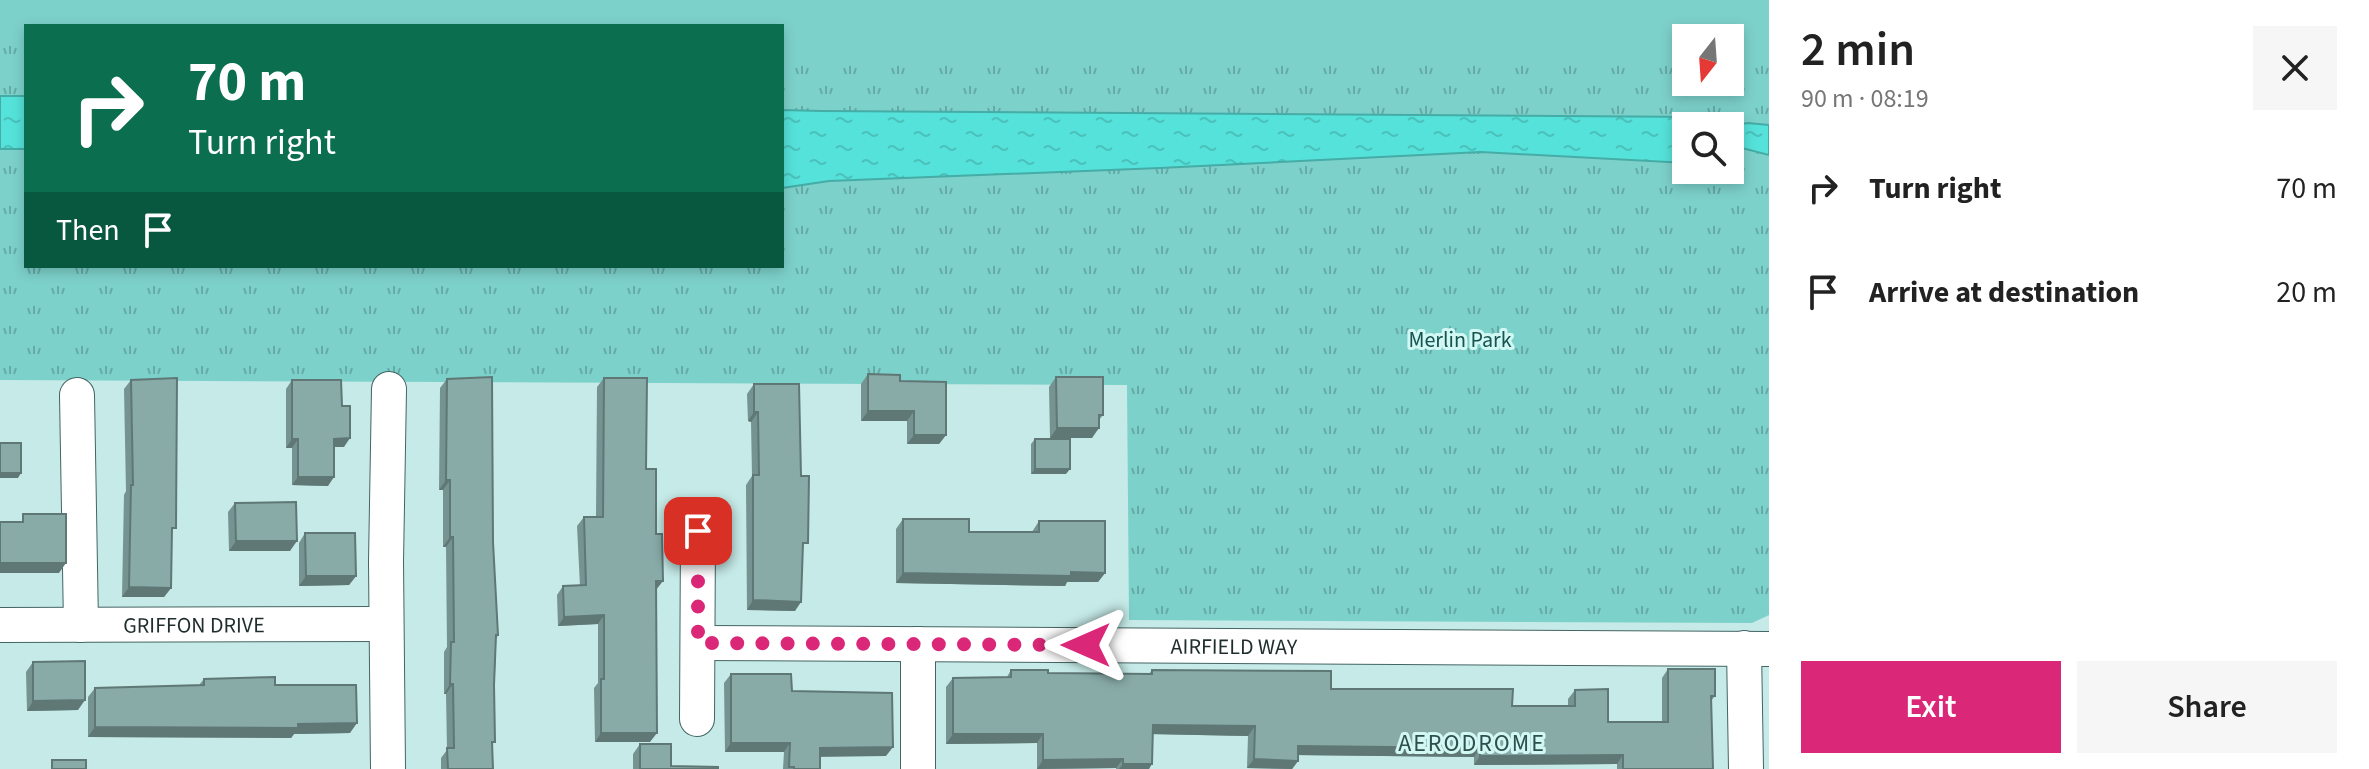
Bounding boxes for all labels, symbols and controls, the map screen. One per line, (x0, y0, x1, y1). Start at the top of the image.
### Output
text: 2 min (1801, 16, 1915, 84)
north arrow (1672, 24, 1744, 96)
map controls (1672, 24, 1744, 184)
button: close (2253, 26, 2337, 110)
text: 70 m (188, 43, 306, 122)
icon: right (56, 56, 160, 160)
text: 90 m · 08:19 (1801, 80, 1929, 117)
button: search (1672, 112, 1744, 184)
text: Turn right (188, 117, 336, 168)
icon: right (1801, 166, 1845, 210)
text: Turn right (1869, 167, 2001, 210)
text: 70 m (2276, 167, 2337, 210)
icon: arrive (136, 208, 180, 252)
text: Then (56, 209, 120, 252)
icon: arrive (1801, 270, 1845, 314)
text: Arrive at destination (1869, 271, 2139, 314)
text: 20 m (2276, 271, 2337, 314)
park label: Merlin Park (1408, 324, 1512, 356)
pin (664, 497, 732, 565)
icon: arrive (676, 509, 720, 553)
position arrow (1044, 603, 1128, 687)
street label: GRIFFON DRIVE (123, 609, 265, 642)
street label: AIRFIELD WAY (1171, 631, 1298, 663)
button: Exit (1801, 661, 2061, 753)
button: Share (2077, 661, 2337, 753)
district label: AERODROME (1398, 726, 1546, 761)

